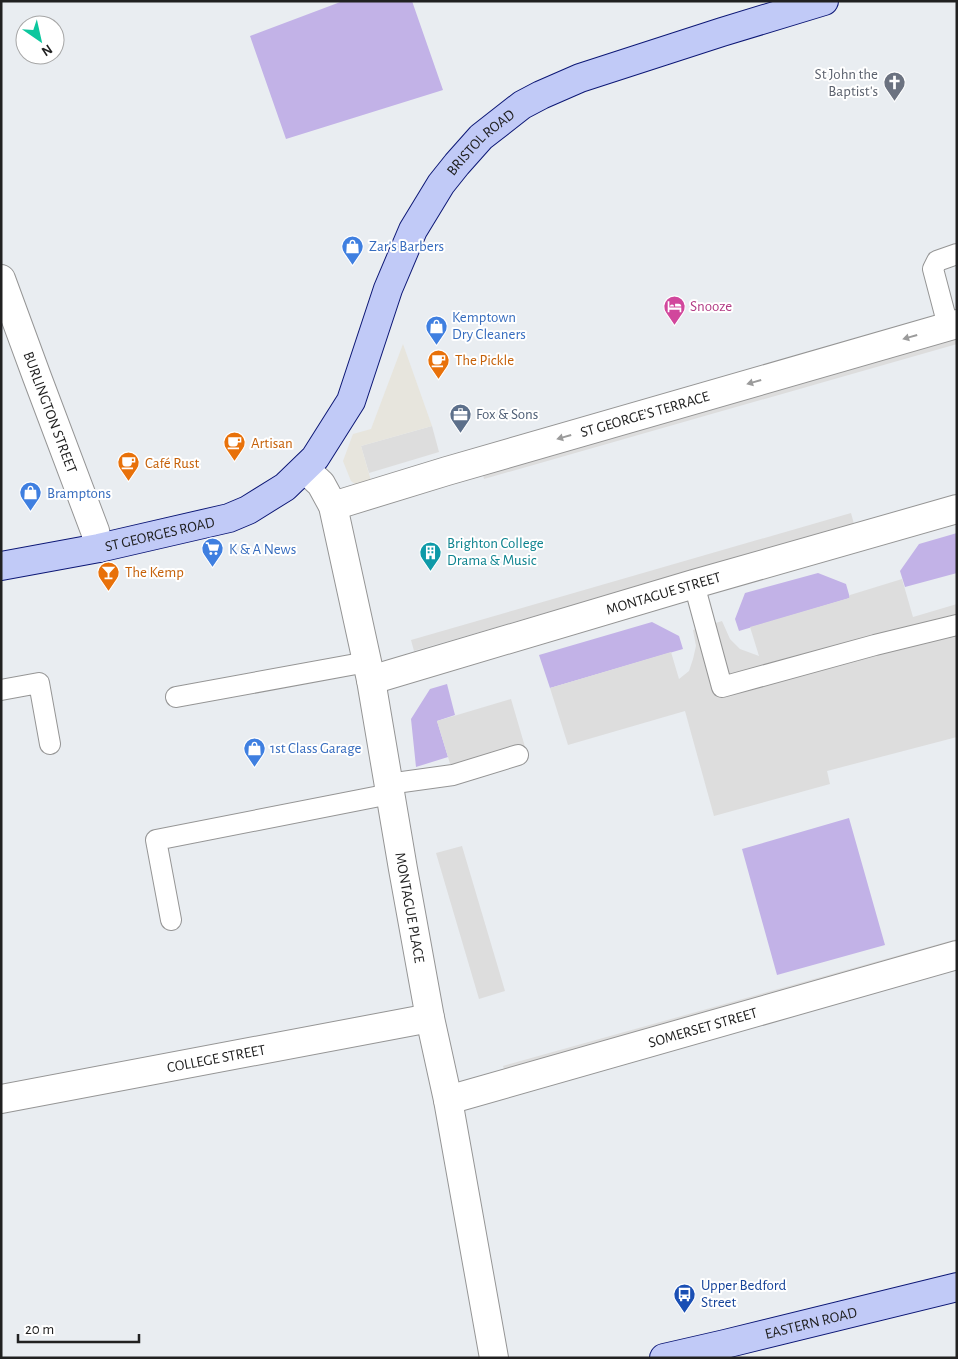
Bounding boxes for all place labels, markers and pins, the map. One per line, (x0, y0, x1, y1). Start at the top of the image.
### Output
place label: St John the Baptist's (815, 67, 878, 99)
church icon: St John the Baptist's (882, 71, 906, 102)
shop icon: Zar's Barbers (341, 234, 365, 265)
place label: Zar's Barbers (369, 239, 444, 254)
hotel icon: Snooze (662, 294, 686, 325)
place label: Snooze (690, 299, 732, 314)
place label: Kemptown Dry Cleaners (452, 310, 526, 342)
shop icon: Kemptown Dry Cleaners (424, 314, 448, 345)
cafe icon: The Pickle (427, 348, 451, 379)
place label: The Pickle (455, 353, 514, 368)
office icon: Fox & Sons (448, 402, 472, 433)
place label: Fox & Sons (476, 407, 538, 422)
cafe icon: Artisan (223, 431, 247, 462)
place label: Artisan (251, 436, 293, 451)
cafe icon: Café Rust (117, 451, 141, 482)
place label: Café Rust (145, 456, 199, 471)
shop icon: Bramptons (19, 481, 43, 512)
place label: Bramptons (47, 486, 111, 501)
place label: Brighton College Drama & Music (447, 536, 544, 568)
supermarket icon: K & A News (201, 537, 225, 568)
building icon: Brighton College Drama & Music (419, 540, 443, 571)
place label: K & A News (229, 542, 296, 557)
bar icon: The Kemp (97, 560, 121, 591)
place label: The Kemp (125, 565, 184, 580)
shop icon: 1st Class Garage (242, 736, 266, 767)
place label: 1st Class Garage (270, 741, 362, 756)
place label: Upper Bedford Street (701, 1278, 787, 1310)
bus stop icon: Upper Bedford Street (673, 1282, 697, 1313)

